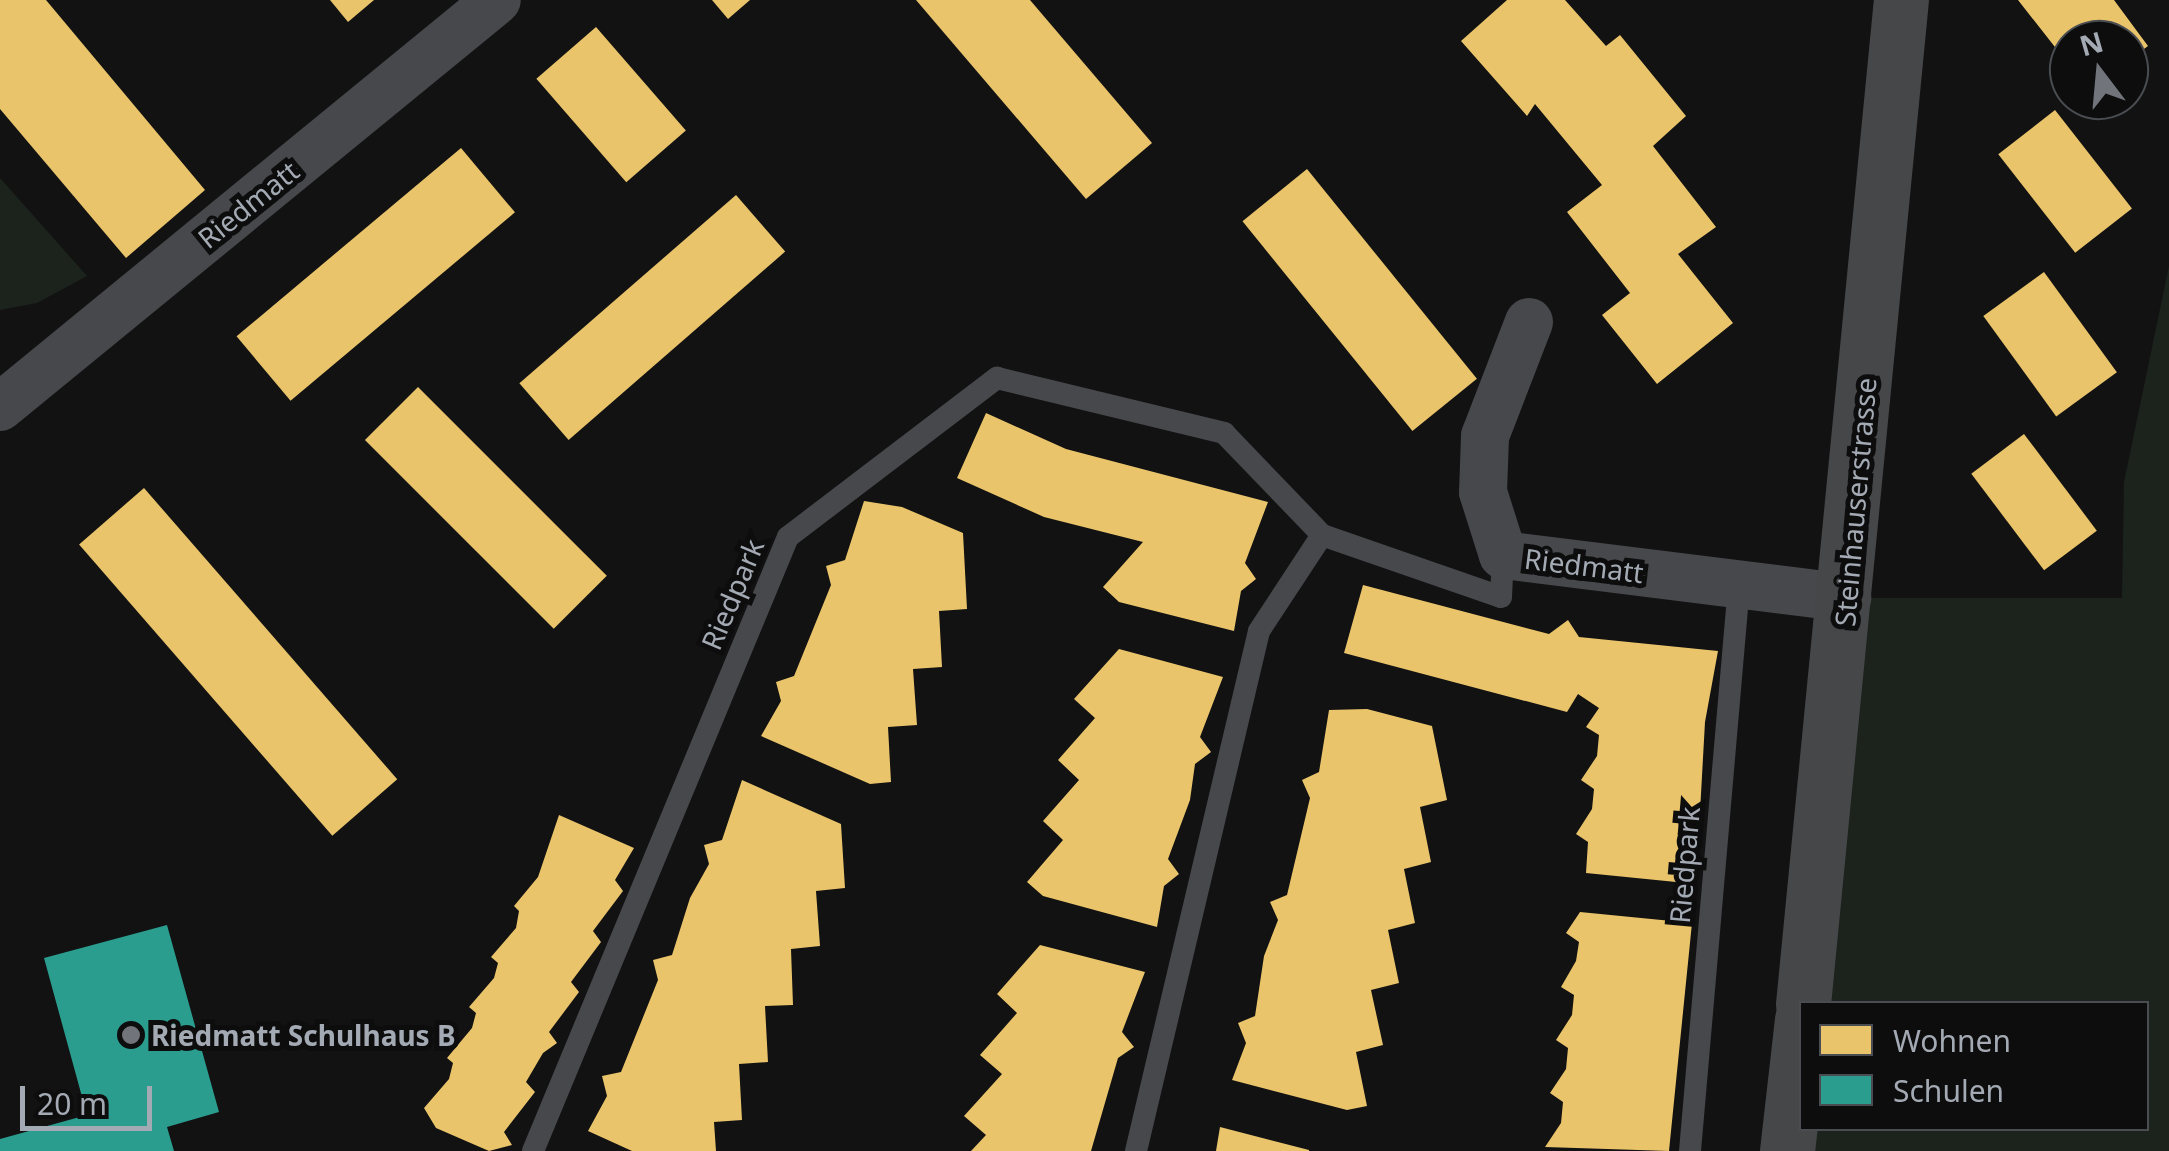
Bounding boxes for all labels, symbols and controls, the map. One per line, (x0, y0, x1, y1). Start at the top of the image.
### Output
north arrow (2049, 20, 2149, 120)
text: N (2075, 22, 2107, 64)
street label: Riedmatt (191, 153, 305, 255)
street label: Steinhauserstrasse (1827, 376, 1883, 628)
street label: Riedpark (694, 534, 770, 654)
street label: Riedmatt (1523, 541, 1645, 589)
street label: Riedpark (1662, 805, 1706, 925)
legend (1799, 1001, 2149, 1131)
place label: Riedmatt Schulhaus B (151, 1018, 456, 1052)
text: Wohnen (1893, 1020, 2011, 1061)
marker: Riedmatt Schulhaus B (120, 1024, 142, 1046)
scale bar (25, 1066, 158, 1128)
text: Schulen (1893, 1070, 2004, 1111)
text: 20 m (37, 1083, 107, 1124)

